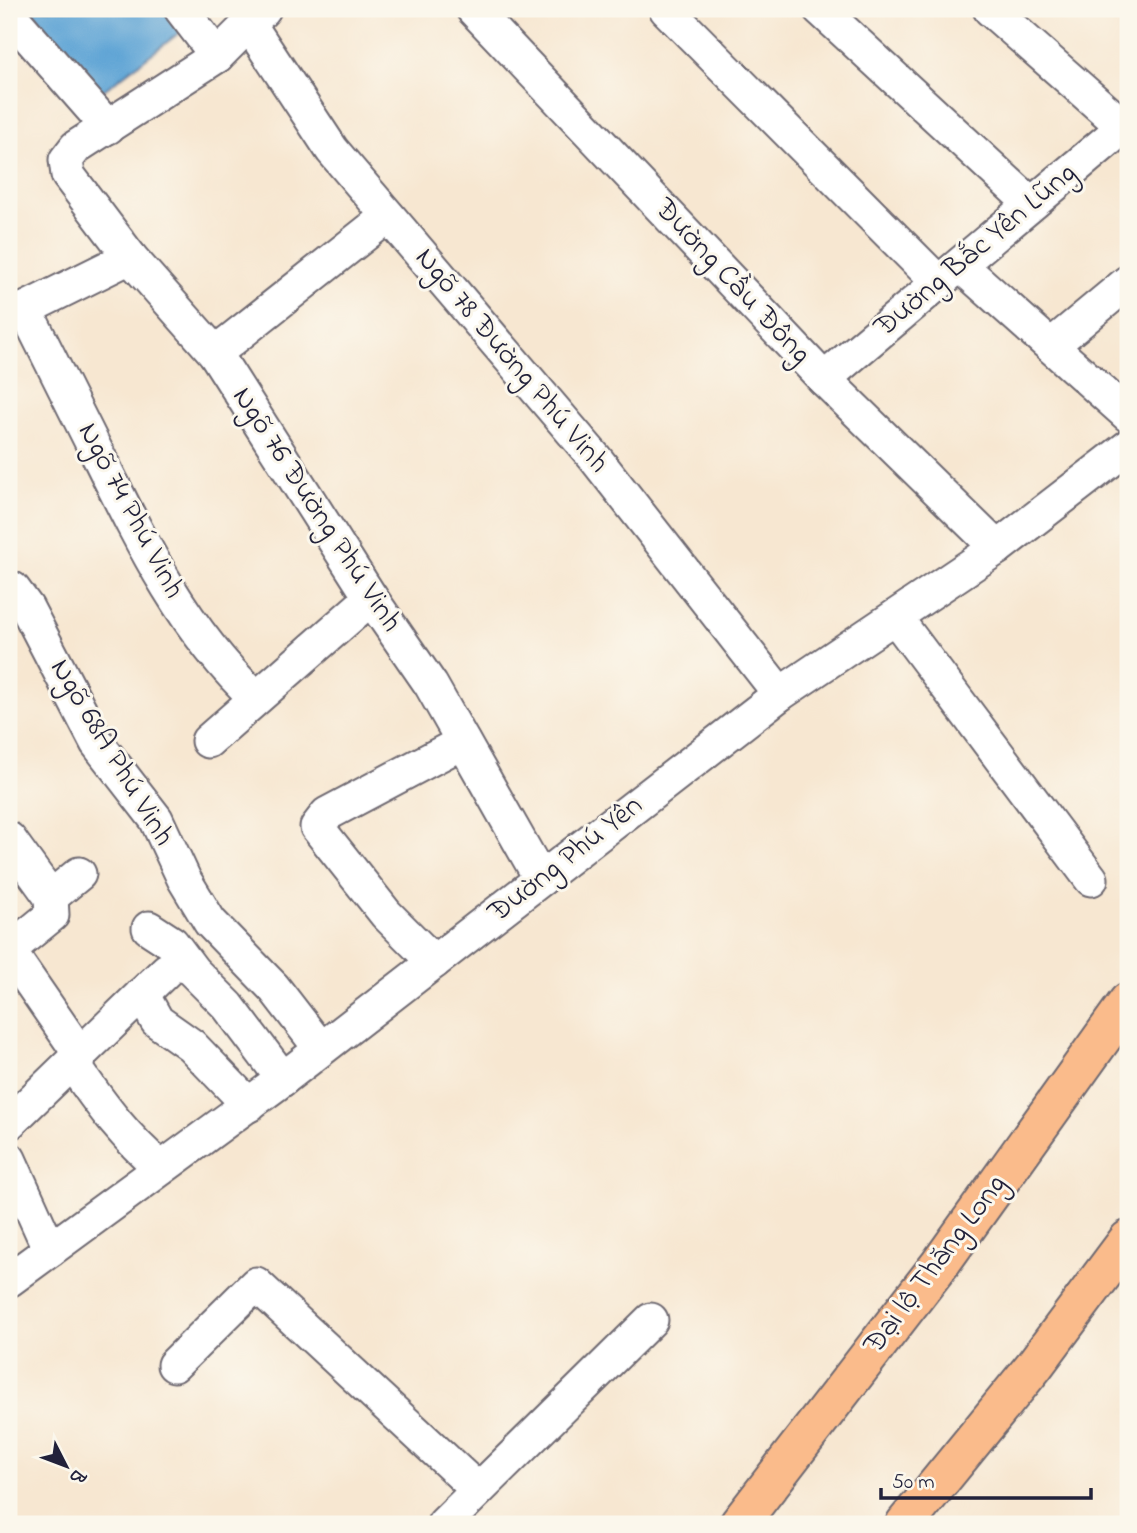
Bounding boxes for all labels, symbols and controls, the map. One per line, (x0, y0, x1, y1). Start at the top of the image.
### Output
street label: Đường Bắc Yên Lũng (864, 153, 1087, 350)
street label: Đường Cầu Đông (642, 188, 821, 375)
street label: Ngõ 78 Đường Phú Vinh (403, 239, 619, 483)
street label: Ngõ 76 Đường Phú Vinh (220, 379, 412, 641)
street label: Ngõ 74 Phú Vinh (65, 415, 195, 607)
street label: Ngõ 68A Phú Vinh (38, 651, 184, 855)
street label: Đường Phú Yên (478, 785, 653, 935)
street label: Đại lộ Thăng Long (853, 1166, 1018, 1365)
north arrow (32, 1432, 102, 1502)
scale bar (881, 1456, 1092, 1500)
text: B (62, 1461, 92, 1490)
text: 50 m (892, 1468, 935, 1498)

